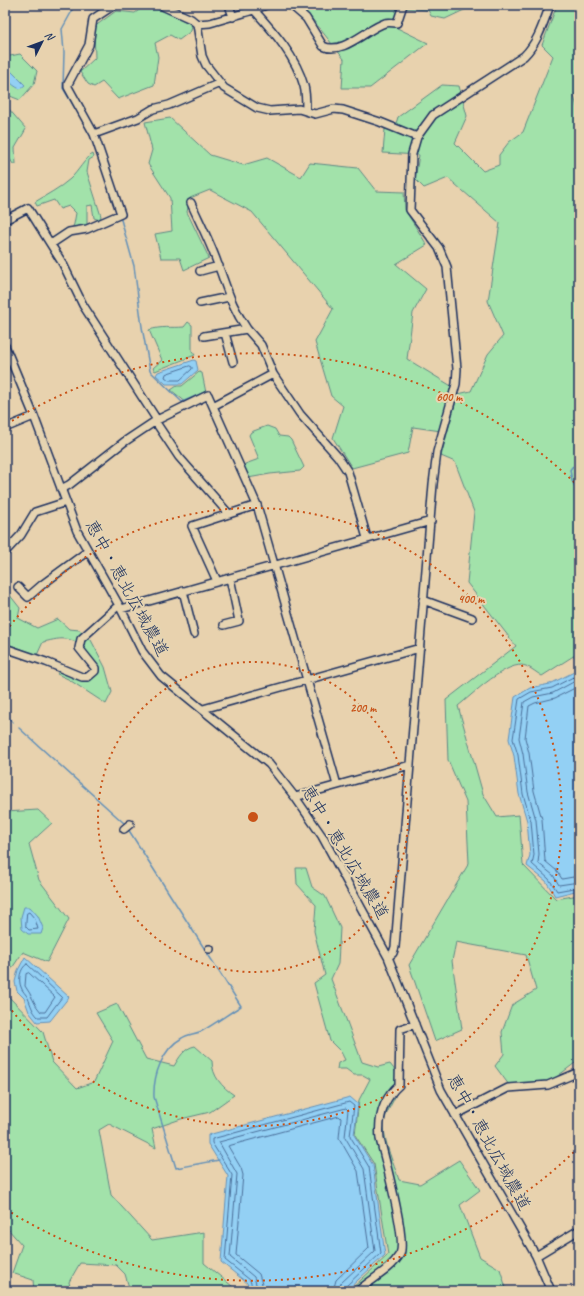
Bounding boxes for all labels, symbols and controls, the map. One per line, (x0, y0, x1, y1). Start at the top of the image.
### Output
north arrow (22, 22, 62, 62)
text: N (42, 28, 58, 44)
text: 600 m (436, 389, 463, 405)
street label: 恵中・恵北広域農道 (81, 516, 173, 660)
text: 400 m (458, 591, 485, 607)
text: 200 m (350, 700, 377, 716)
street label: 恵中・恵北広域農道 (297, 781, 393, 923)
centre of rings (246, 810, 260, 824)
street label: 恵中・恵北広域農道 (443, 1070, 535, 1214)

